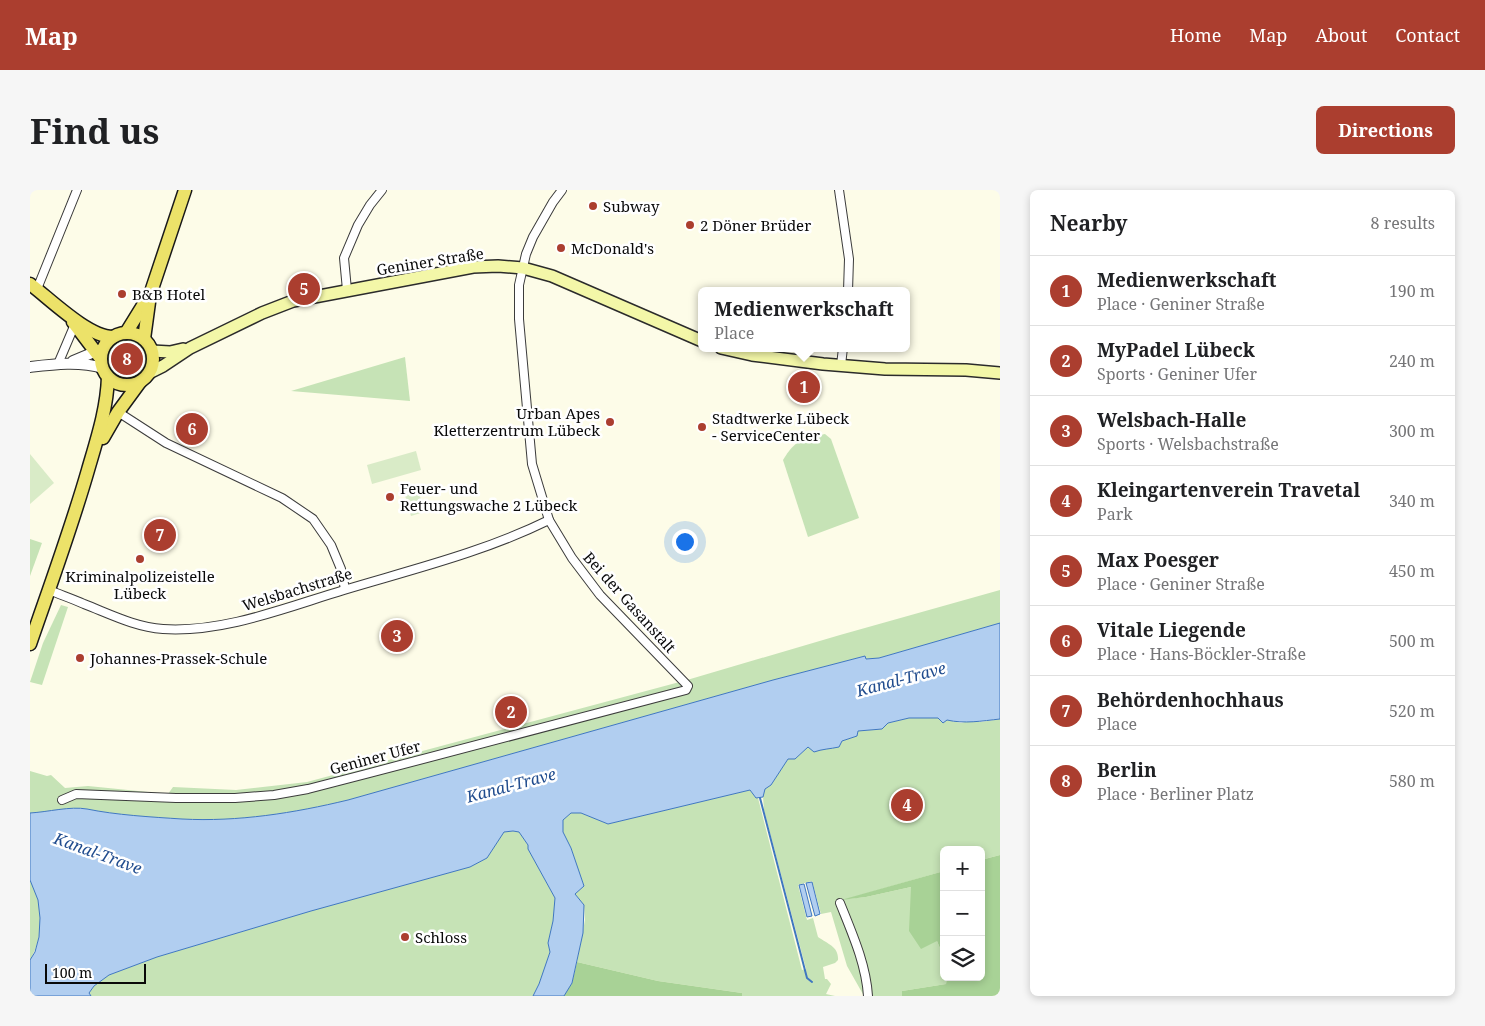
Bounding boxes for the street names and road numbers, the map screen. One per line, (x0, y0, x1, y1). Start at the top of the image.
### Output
street label: Geniner Straße (375, 243, 485, 279)
street label: Bei der Gasanstalt (579, 547, 681, 657)
street label: Welsbachstraße (240, 563, 354, 615)
street label: Geniner Ufer (327, 735, 423, 779)

